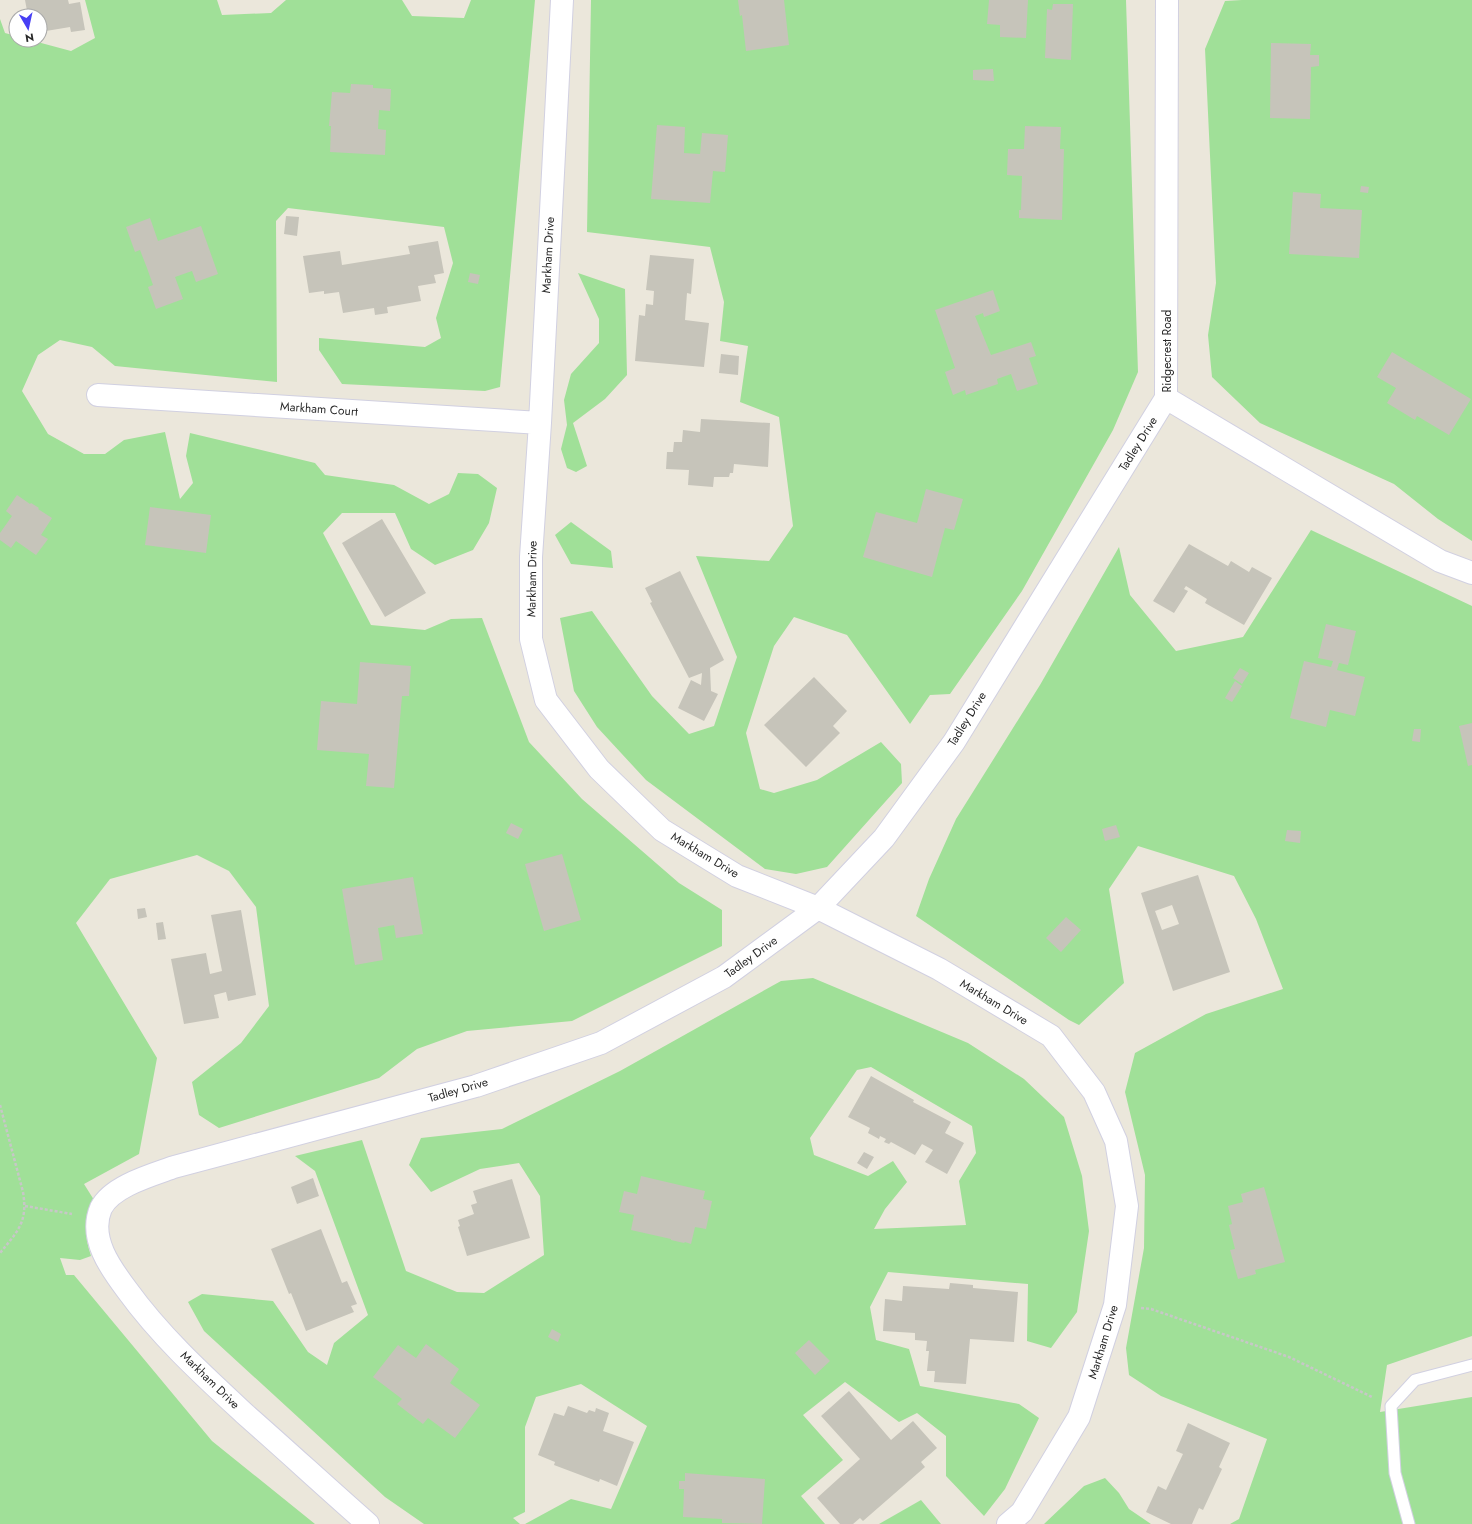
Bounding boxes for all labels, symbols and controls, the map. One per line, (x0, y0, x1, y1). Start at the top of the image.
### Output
north arrow (8, 8, 48, 48)
text: N (24, 29, 35, 46)
street label: Markham Drive (537, 216, 559, 294)
street label: Ridgecrest Road (1158, 310, 1176, 392)
street label: Markham Court (279, 397, 359, 421)
street label: Tadley Drive (1114, 413, 1162, 475)
street label: Markham Drive (522, 541, 542, 617)
street label: Tadley Drive (943, 688, 991, 750)
street label: Markham Drive (668, 828, 742, 882)
street label: Tadley Drive (721, 932, 781, 982)
street label: Markham Drive (957, 975, 1031, 1029)
street label: Tadley Drive (426, 1073, 490, 1107)
street label: Markham Drive (1083, 1303, 1123, 1381)
street label: Markham Drive (176, 1347, 244, 1413)

